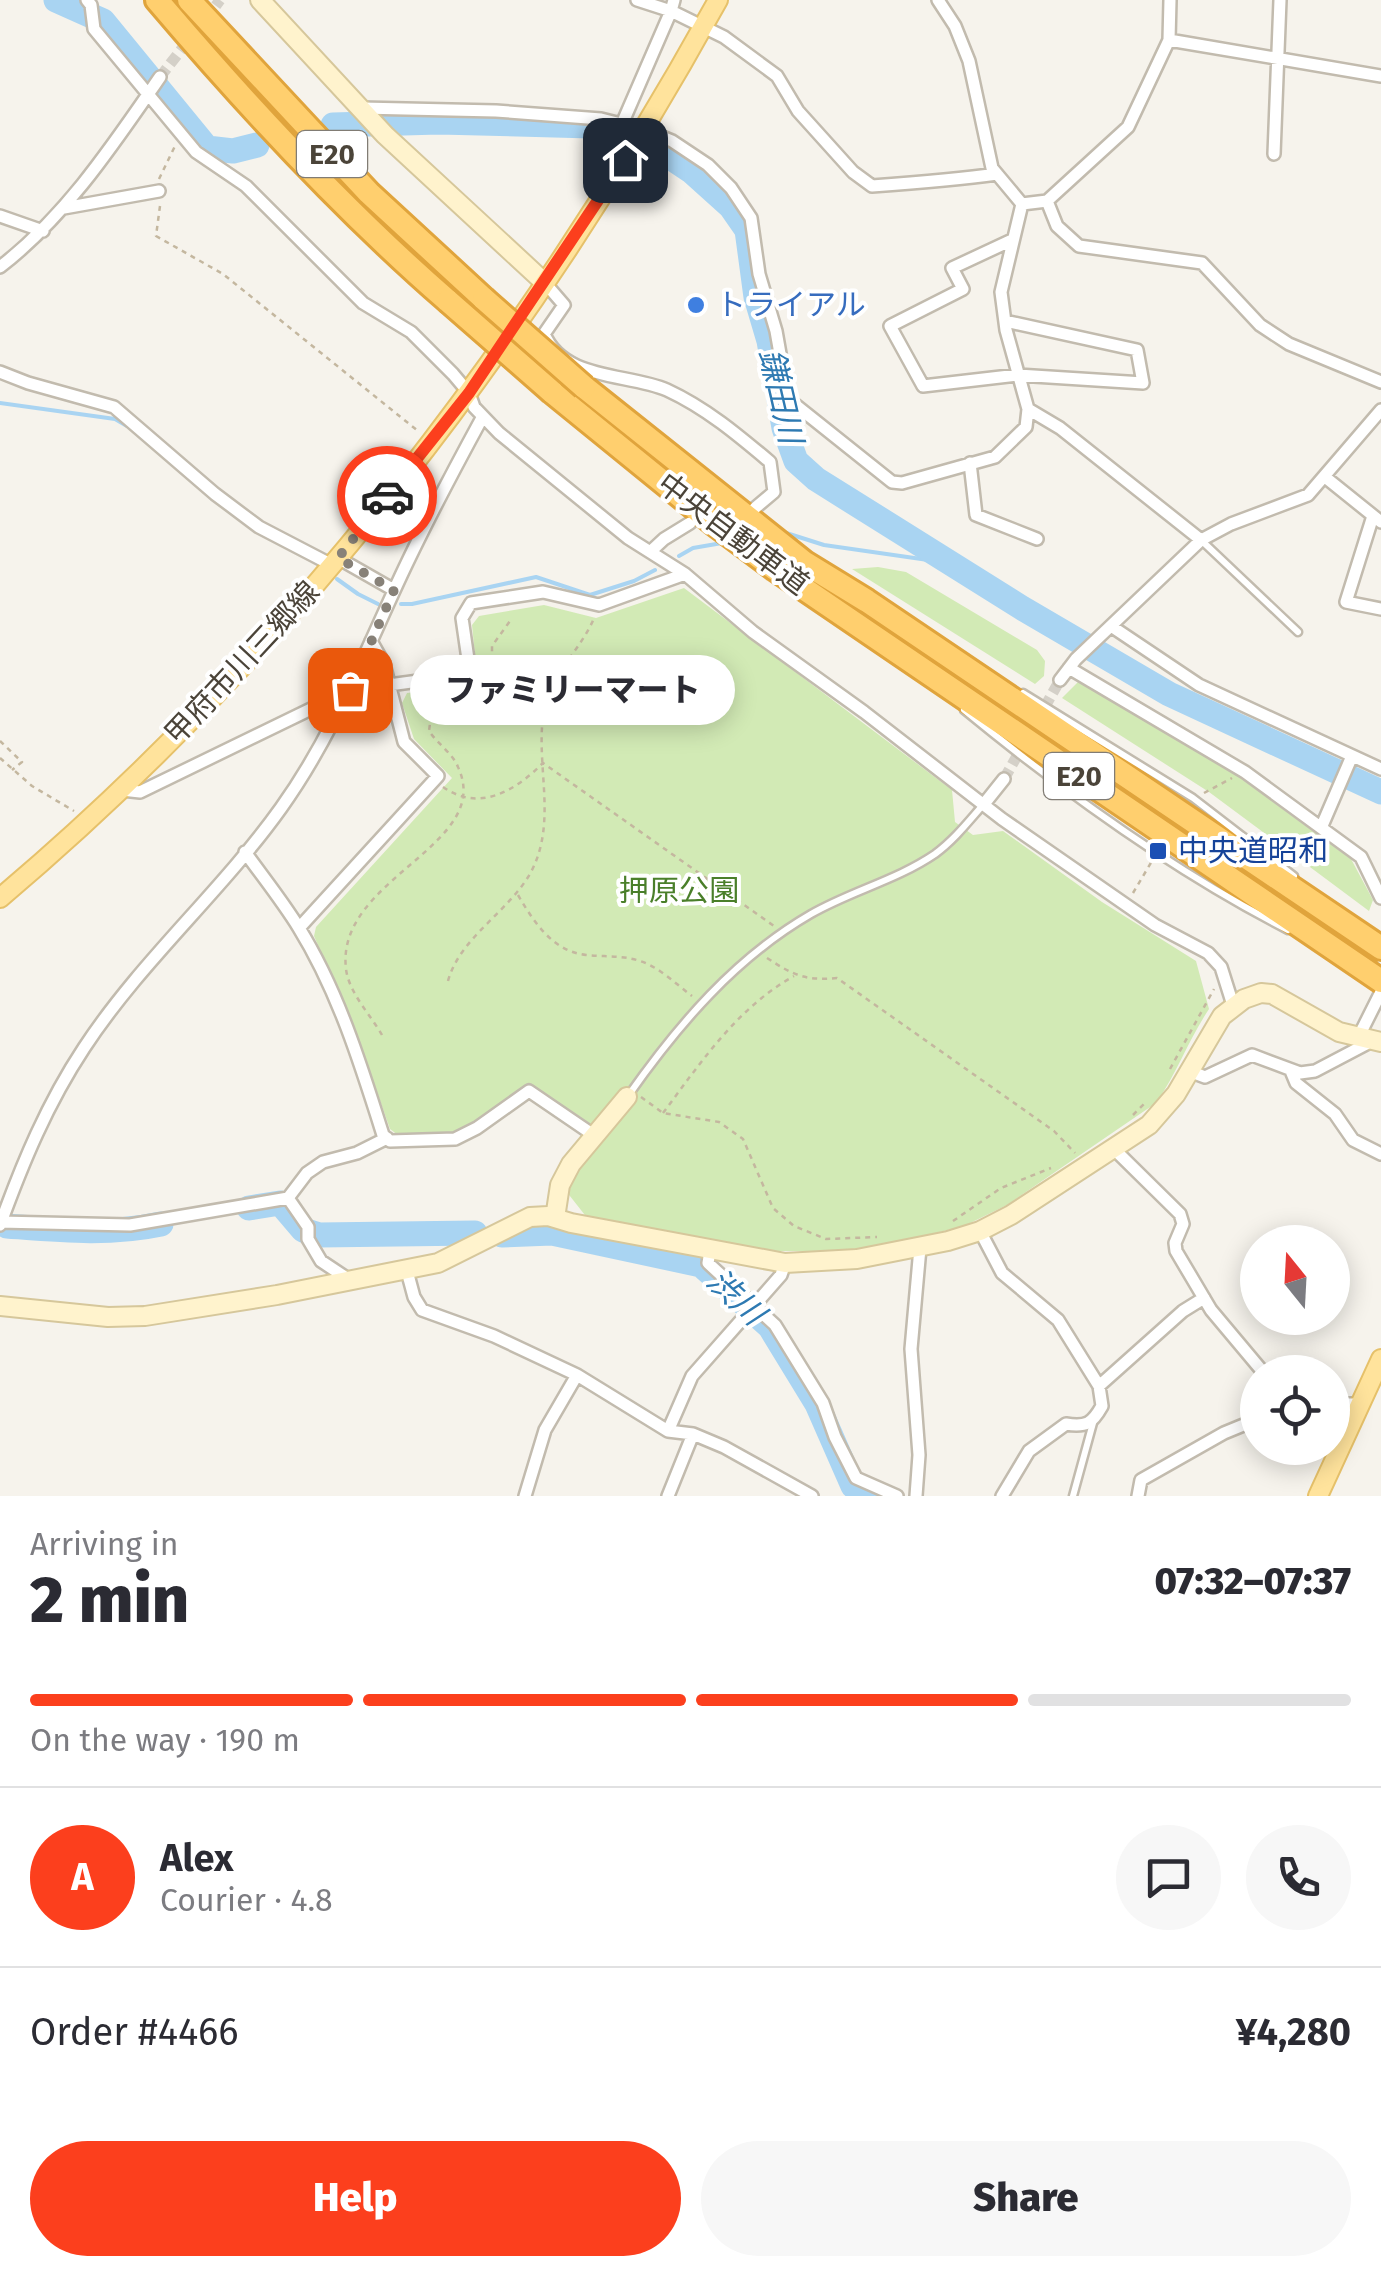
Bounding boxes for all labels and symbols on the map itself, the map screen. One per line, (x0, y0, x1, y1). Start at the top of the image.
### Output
pin (583, 118, 668, 203)
road number: E20 (297, 131, 367, 177)
place label: トライアル (716, 287, 866, 323)
marker: トライアル (685, 294, 707, 316)
water label: 鎌田川 (752, 345, 811, 450)
courier (337, 446, 437, 546)
street label: 中央自動車道 (650, 465, 816, 603)
street label: 甲府市川三郷線 (157, 574, 327, 752)
pin (308, 648, 393, 733)
callout: ファミリーマート (410, 655, 735, 725)
road number: E20 (1044, 753, 1114, 799)
place label: 中央道昭和 (1178, 833, 1328, 869)
marker: 中央道昭和 (1147, 840, 1169, 862)
park label: 押原公園 (619, 873, 739, 909)
north arrow (1240, 1225, 1350, 1335)
water label: 渋川 (700, 1261, 775, 1335)

